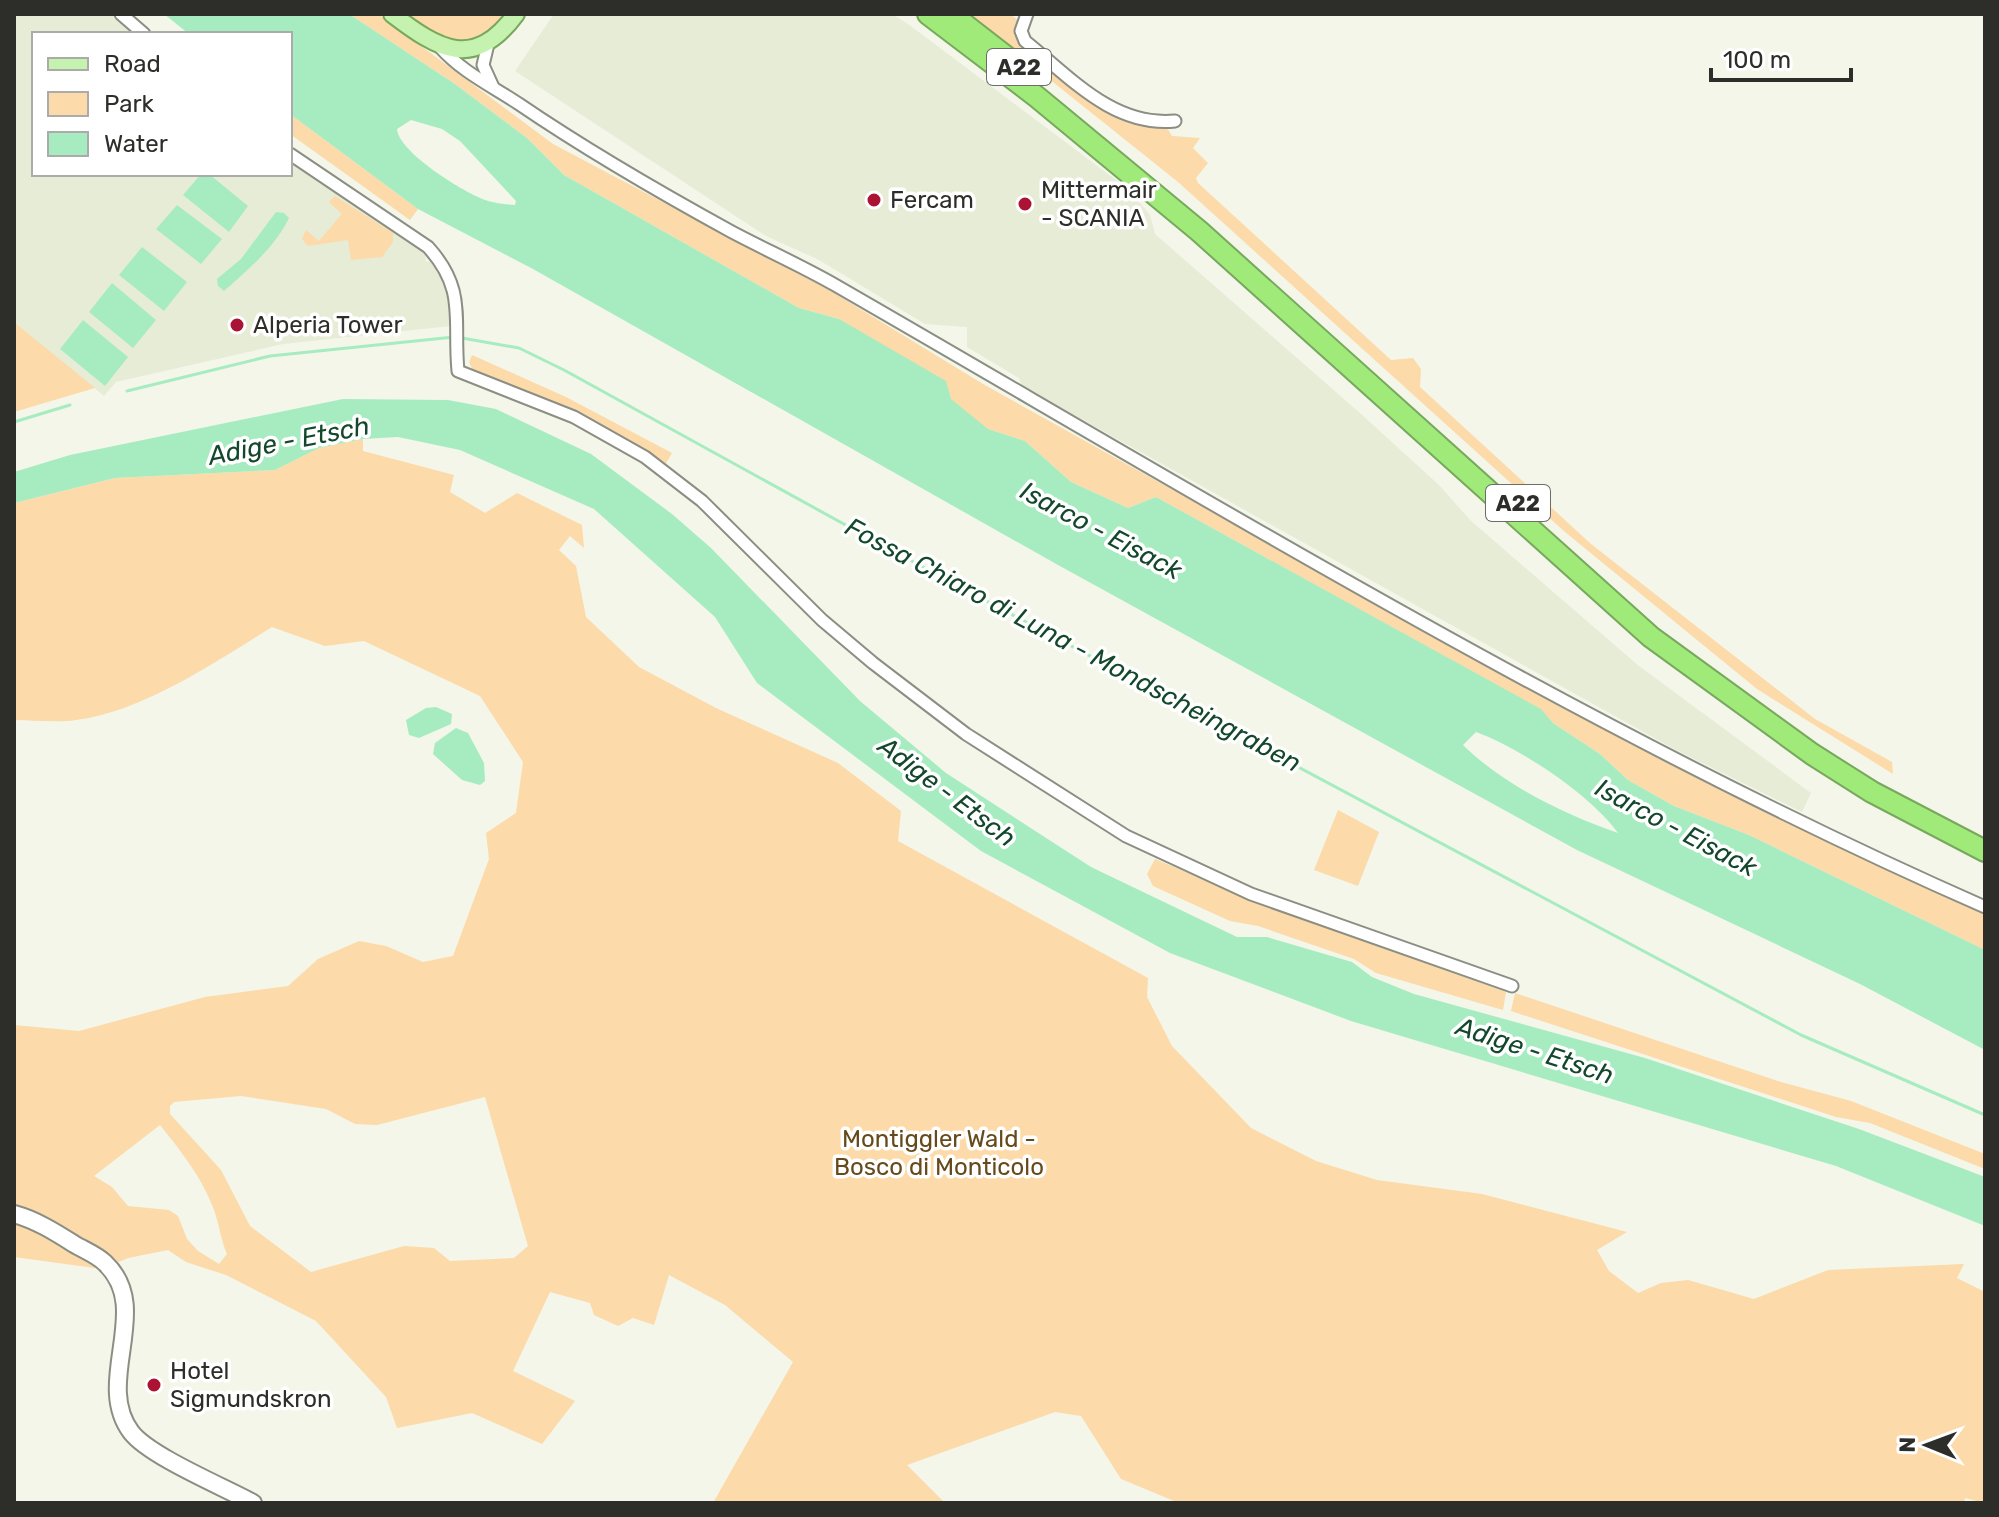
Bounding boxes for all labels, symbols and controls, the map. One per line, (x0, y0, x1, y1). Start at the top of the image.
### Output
legend (32, 32, 292, 176)
scale bar (1711, 32, 1851, 82)
text: 100 m (1723, 46, 1791, 74)
road number: A22 (987, 49, 1051, 85)
text: Road (104, 50, 161, 78)
text: Park (104, 90, 155, 118)
text: Water (104, 130, 168, 158)
place label: Mittermair - SCANIA (1041, 176, 1157, 232)
place label: Fercam (890, 186, 974, 214)
marker: Fercam (865, 191, 883, 209)
marker: Mittermair - SCANIA (1016, 195, 1034, 213)
place label: Alperia Tower (253, 311, 403, 339)
marker: Alperia Tower (228, 316, 246, 334)
water label: Adige - Etsch (204, 410, 372, 472)
water label: Isarco - Eisack (1015, 475, 1188, 587)
road number: A22 (1486, 485, 1550, 521)
water label: Fossa Chiaro di Luna - Mondscheingraben (840, 511, 1306, 779)
water label: Adige - Etsch (871, 729, 1022, 854)
water label: Isarco - Eisack (1590, 772, 1763, 884)
water label: Adige - Etsch (1451, 1010, 1618, 1091)
park label: Montiggler Wald - Bosco di Monticolo (834, 1125, 1044, 1181)
place label: Hotel Sigmundskron (170, 1357, 332, 1413)
marker: Hotel Sigmundskron (145, 1376, 163, 1394)
north arrow (1887, 1405, 1967, 1485)
text: N (1894, 1437, 1921, 1453)

